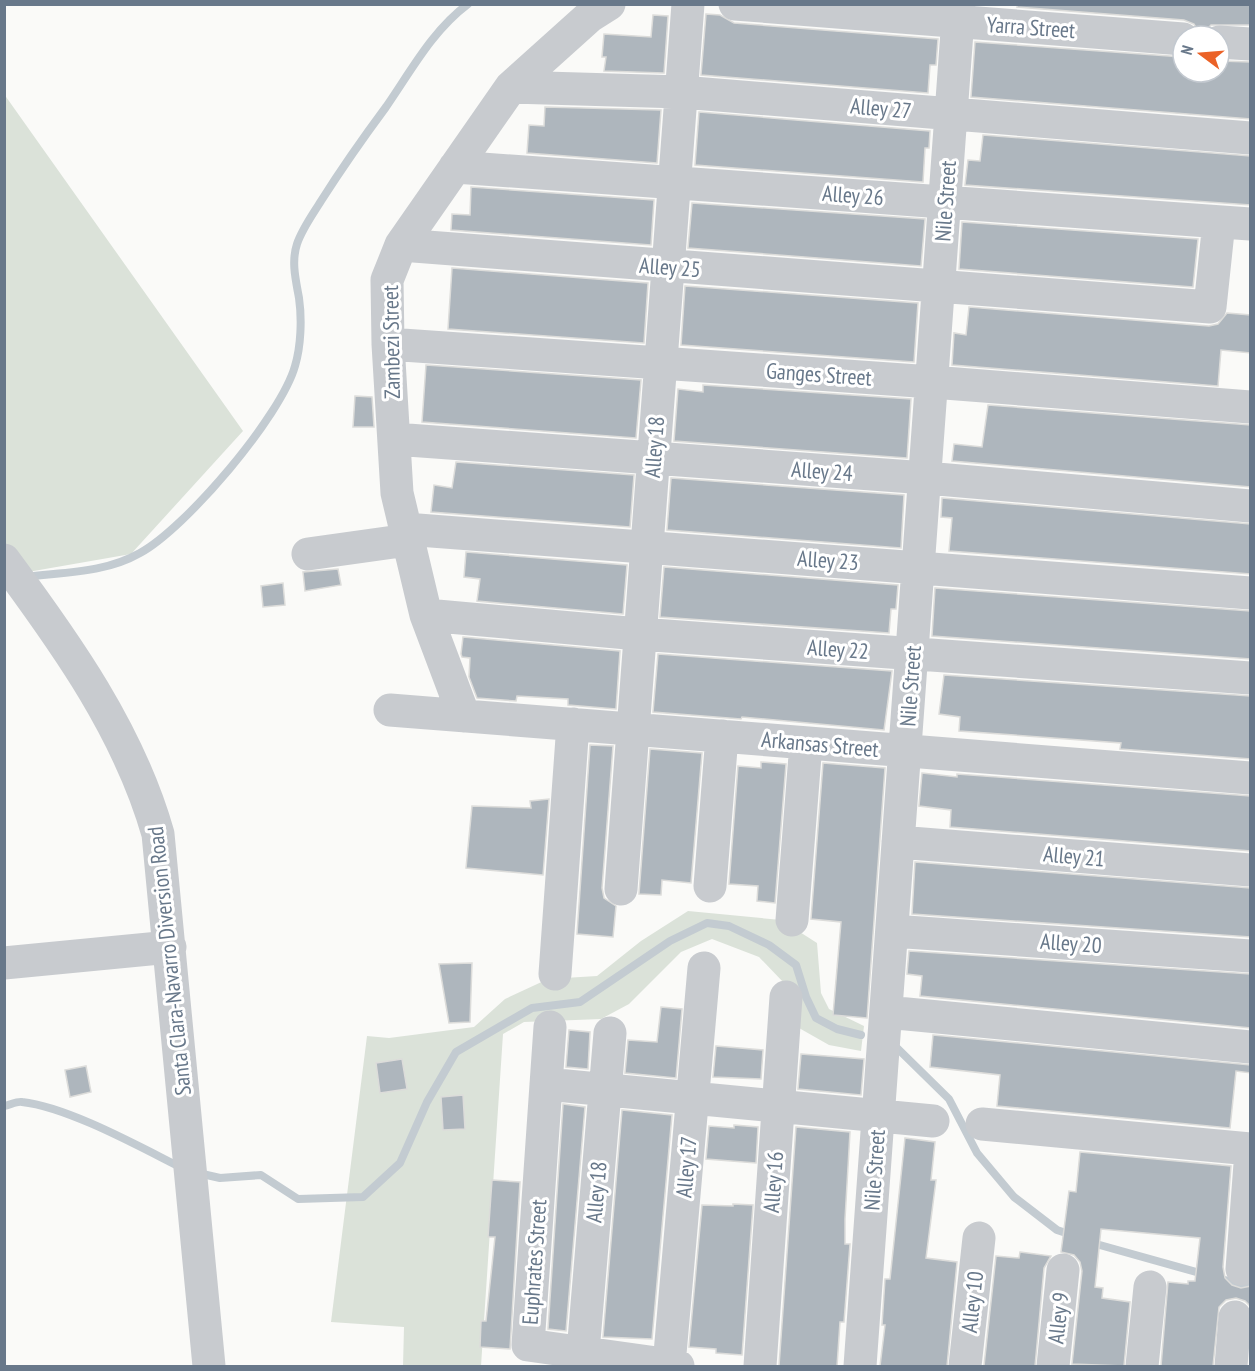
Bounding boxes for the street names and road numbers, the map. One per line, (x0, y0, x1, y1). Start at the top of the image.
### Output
street label: Yarra Street (986, 10, 1076, 44)
street label: Alley 27 (849, 91, 913, 125)
street label: Nile Street (928, 160, 962, 242)
street label: Alley 26 (821, 179, 885, 211)
street label: Alley 25 (638, 251, 702, 283)
street label: Zambezi Street (376, 285, 406, 399)
street label: Ganges Street (765, 356, 873, 392)
street label: Alley 18 (638, 415, 670, 479)
street label: Alley 24 (790, 455, 854, 487)
street label: Alley 23 (796, 544, 860, 576)
street label: Alley 22 (806, 633, 870, 665)
street label: Nile Street (893, 645, 927, 727)
street label: Arkansas Street (760, 725, 880, 763)
street label: Santa Clara-Navarro Diversion Road (141, 825, 197, 1097)
street label: Alley 21 (1042, 839, 1106, 873)
street label: Alley 20 (1039, 927, 1103, 959)
street label: Nile Street (857, 1129, 891, 1211)
street label: Alley 17 (669, 1135, 703, 1199)
street label: Alley 16 (757, 1150, 789, 1214)
street label: Alley 18 (579, 1160, 613, 1224)
street label: Euphrates Street (516, 1198, 552, 1326)
street label: Alley 10 (955, 1270, 989, 1334)
street label: Alley 9 (1041, 1291, 1075, 1345)

